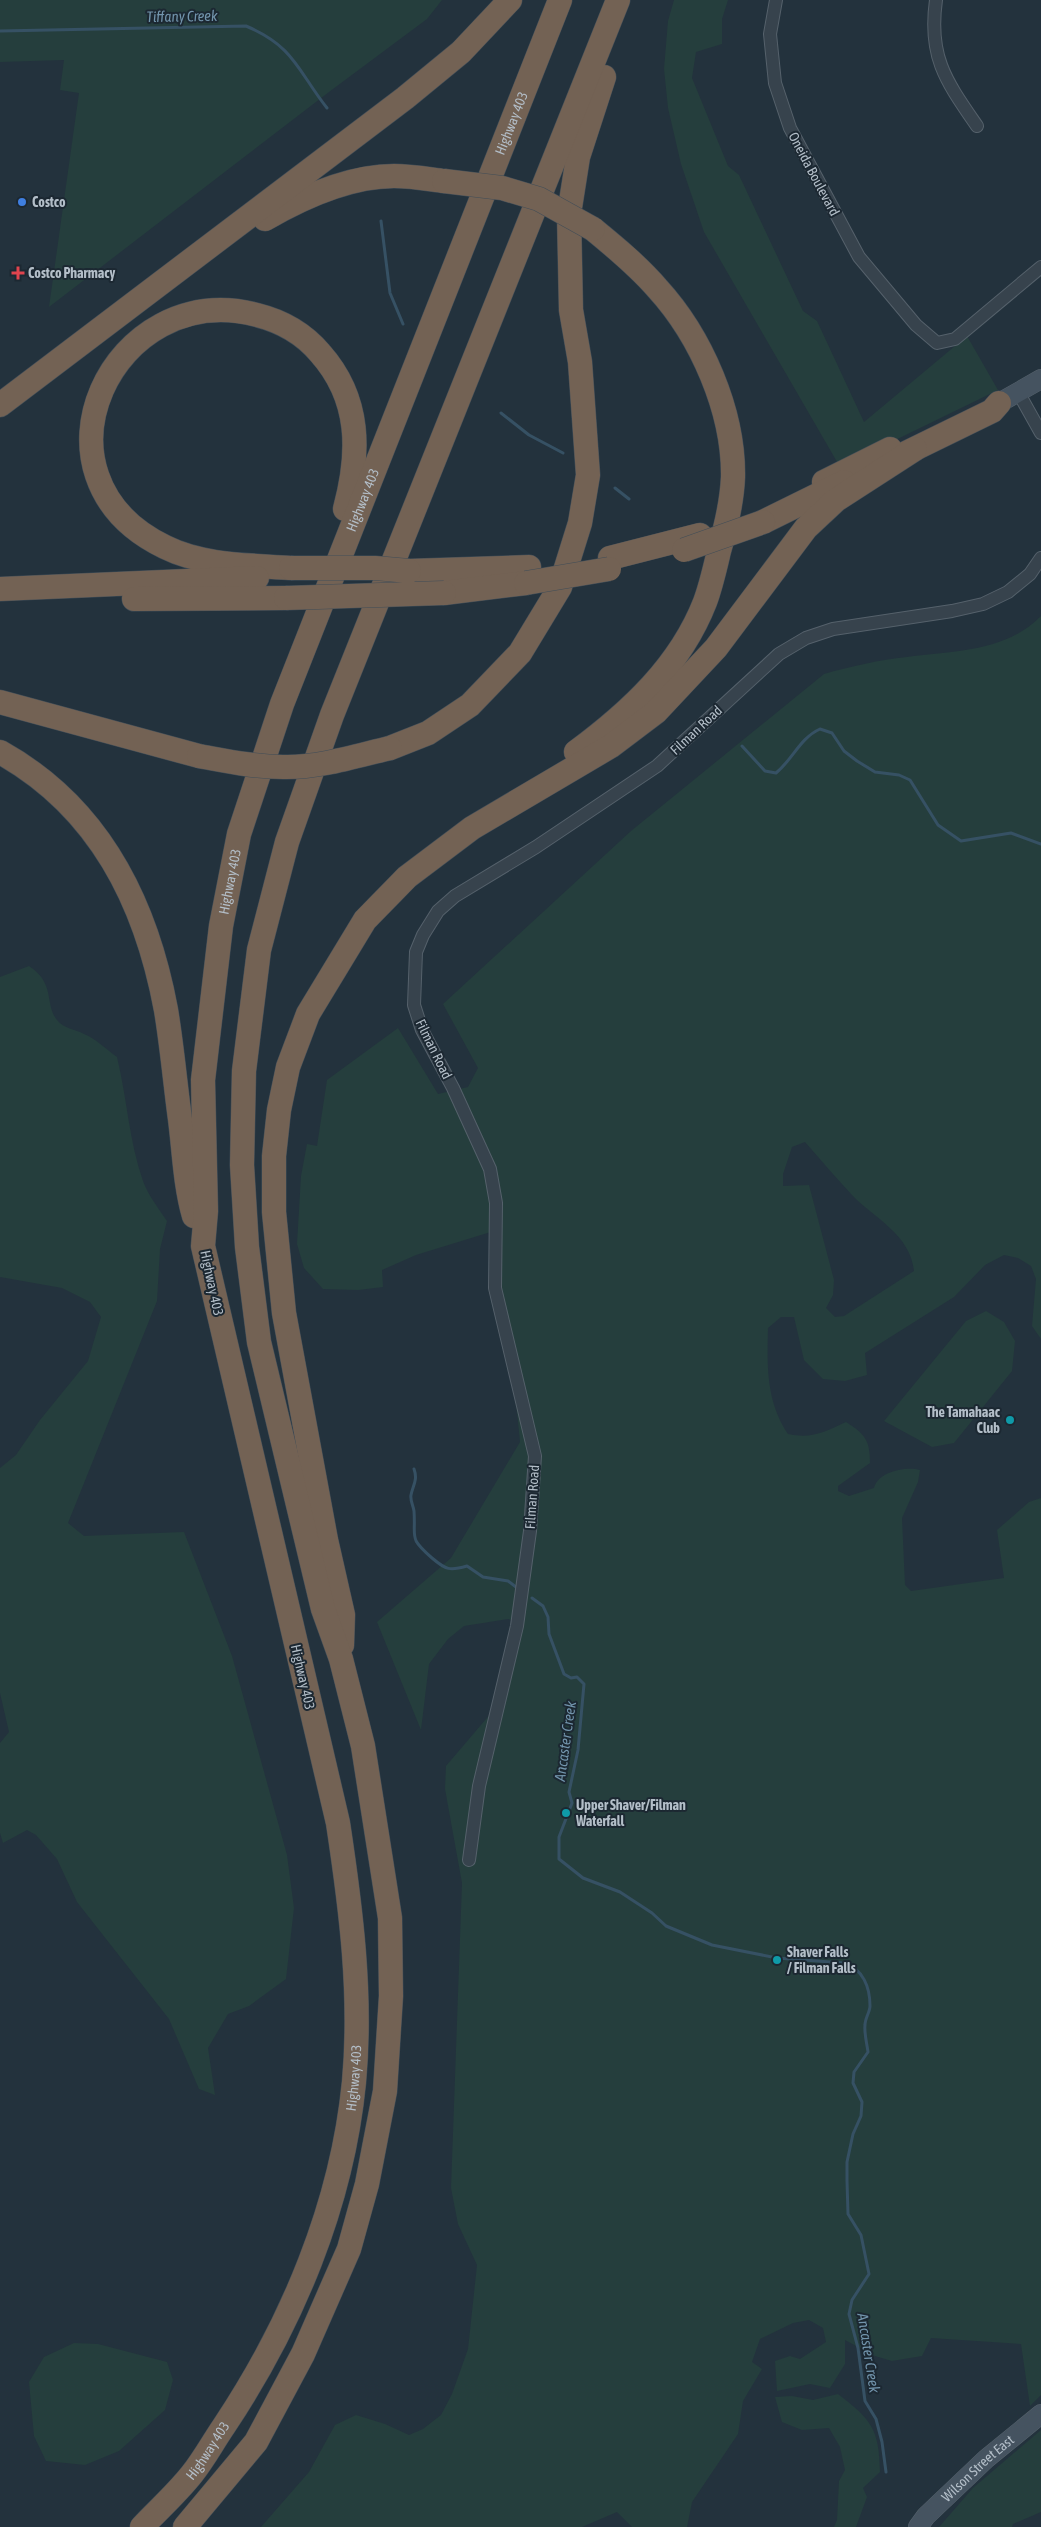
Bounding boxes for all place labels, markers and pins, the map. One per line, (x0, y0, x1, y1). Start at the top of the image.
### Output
place label: Costco (32, 194, 66, 210)
marker: Costco (16, 196, 28, 208)
place label: Costco Pharmacy (28, 265, 115, 281)
marker: Costco Pharmacy (12, 267, 24, 279)
place label: The Tamahaac Club (926, 1404, 1001, 1436)
marker: The Tamahaac Club (1004, 1414, 1016, 1426)
place label: Upper Shaver/Filman Waterfall (575, 1797, 686, 1829)
marker: Upper Shaver/Filman Waterfall (560, 1807, 572, 1819)
place label: Shaver Falls / Filman Falls (787, 1944, 856, 1976)
marker: Shaver Falls / Filman Falls (771, 1954, 783, 1966)

